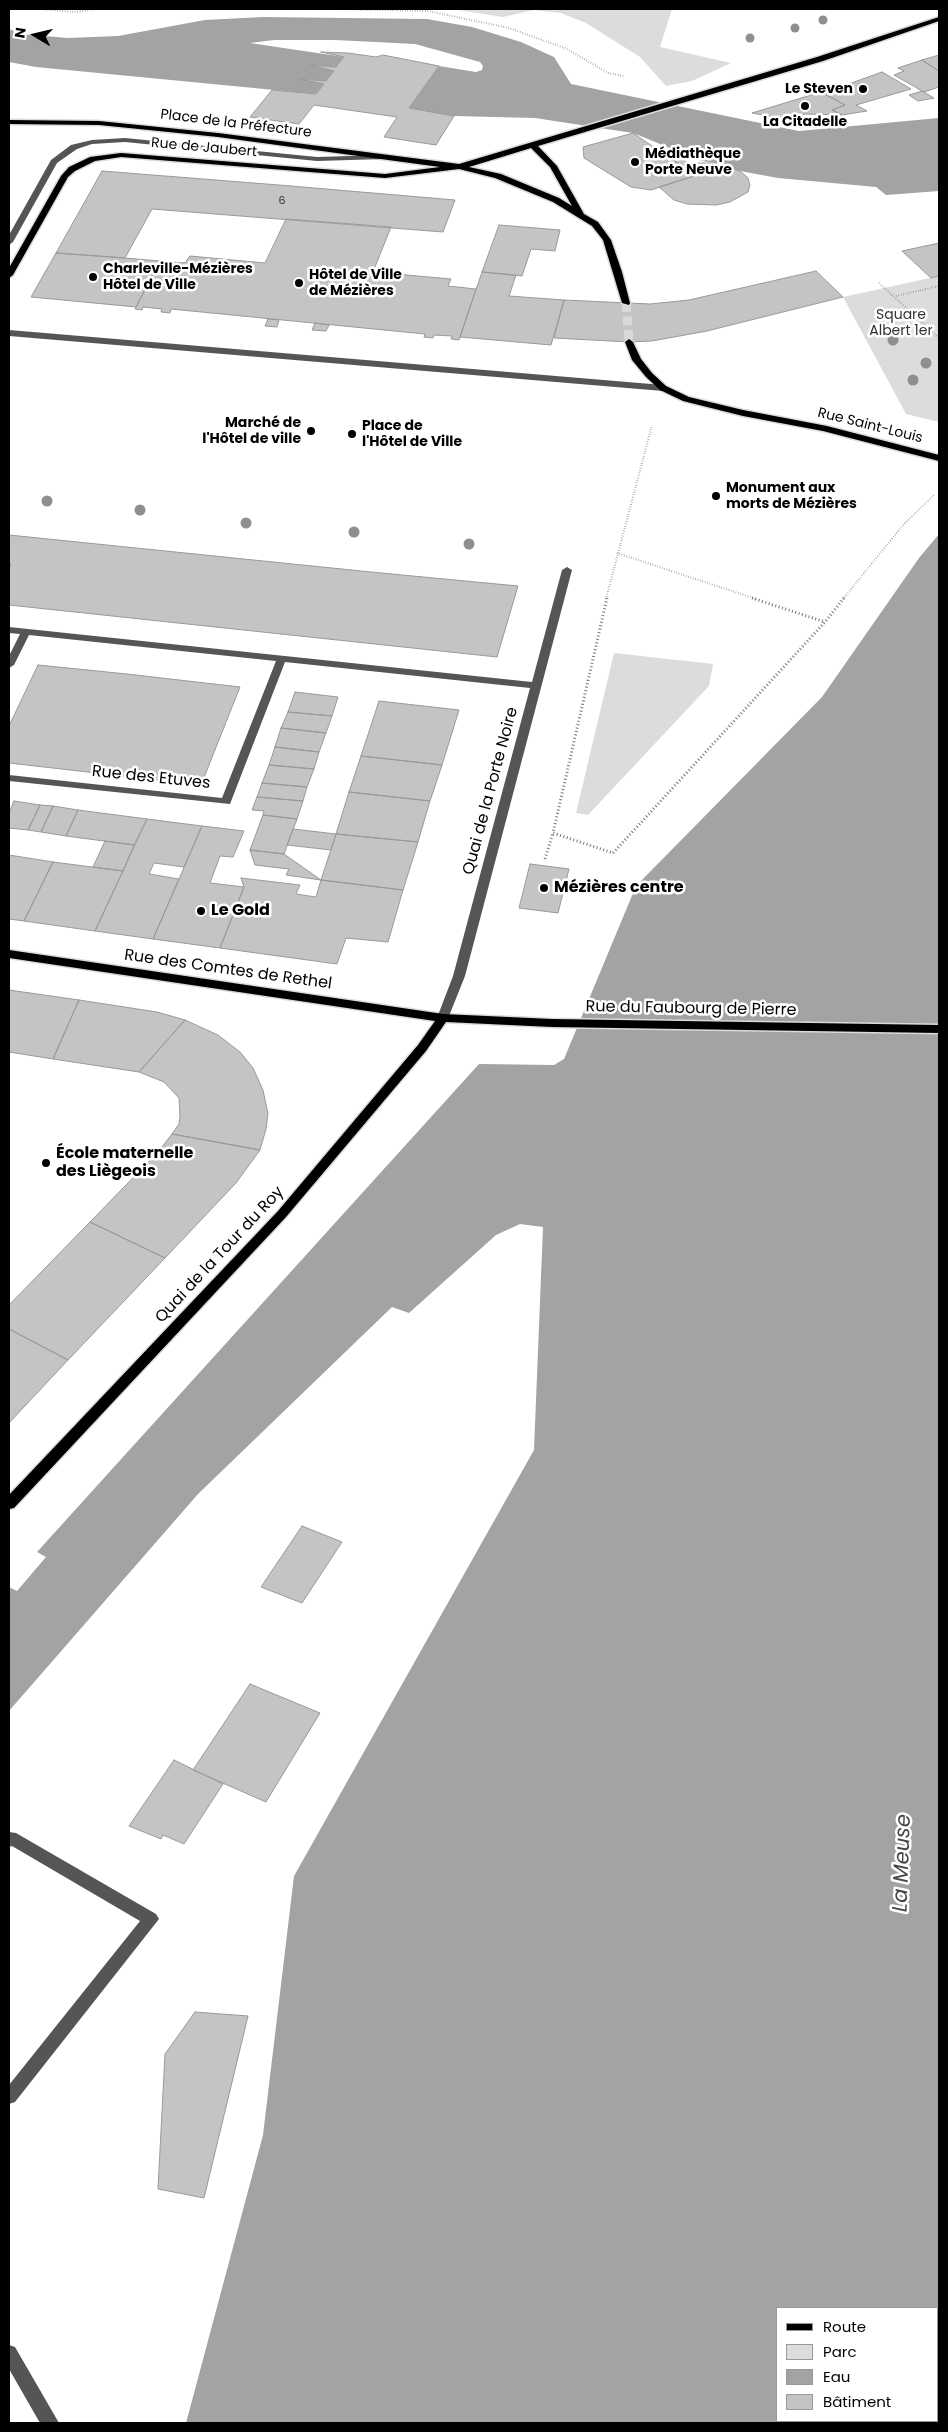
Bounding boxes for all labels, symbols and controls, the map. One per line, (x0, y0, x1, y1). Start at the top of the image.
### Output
north arrow (10, 10, 60, 60)
text: N (9, 26, 31, 39)
place label: Le Steven (785, 81, 853, 97)
marker: Le Steven (857, 83, 869, 95)
marker: La Citadelle (799, 100, 811, 112)
street label: Place de la Préfecture (159, 106, 313, 142)
place label: La Citadelle (763, 114, 847, 130)
street label: Rue de Jaubert (150, 135, 258, 161)
place label: Médiathèque Porte Neuve (645, 146, 741, 178)
marker: Médiathèque Porte Neuve (629, 156, 641, 168)
house number: 6 (279, 194, 285, 208)
place label: Charleville-Mézières Hôtel de Ville (103, 261, 253, 294)
place label: Hôtel de Ville de Mézières (309, 267, 402, 300)
marker: Charleville-Mézières Hôtel de Ville (87, 271, 99, 283)
marker: Hôtel de Ville de Mézières (293, 277, 305, 289)
park label: Square Albert 1er (869, 307, 933, 340)
street label: Rue Saint-Louis (816, 405, 924, 447)
place label: Marché de l'Hôtel de ville (202, 415, 301, 448)
place label: Place de l'Hôtel de Ville (362, 418, 462, 451)
marker: Marché de l'Hôtel de ville (305, 425, 317, 437)
marker: Place de l'Hôtel de Ville (346, 428, 358, 440)
place label: Monument aux morts de Mézières (726, 480, 857, 512)
marker: Monument aux morts de Mézières (710, 490, 722, 502)
street label: Quai de la Porte Noire (459, 705, 523, 877)
street label: Rue des Etuves (91, 762, 211, 794)
place label: Mézières centre (554, 878, 684, 898)
marker: Mézières centre (538, 882, 550, 894)
place label: Le Gold (211, 901, 270, 921)
marker: Le Gold (195, 905, 207, 917)
street label: Rue des Comtes de Rethel (123, 946, 333, 994)
street label: Rue du Faubourg de Pierre (585, 998, 797, 1020)
place label: École maternelle des Liègeois (56, 1144, 193, 1182)
marker: École maternelle des Liègeois (40, 1157, 52, 1169)
street label: Quai de la Tour du Roy (152, 1183, 288, 1327)
water label: La Meuse (889, 1814, 917, 1912)
legend (776, 2307, 938, 2422)
text: Route (823, 2316, 866, 2337)
text: Parc (823, 2341, 857, 2362)
text: Eau (823, 2366, 850, 2387)
text: Bâtiment (823, 2391, 891, 2412)

